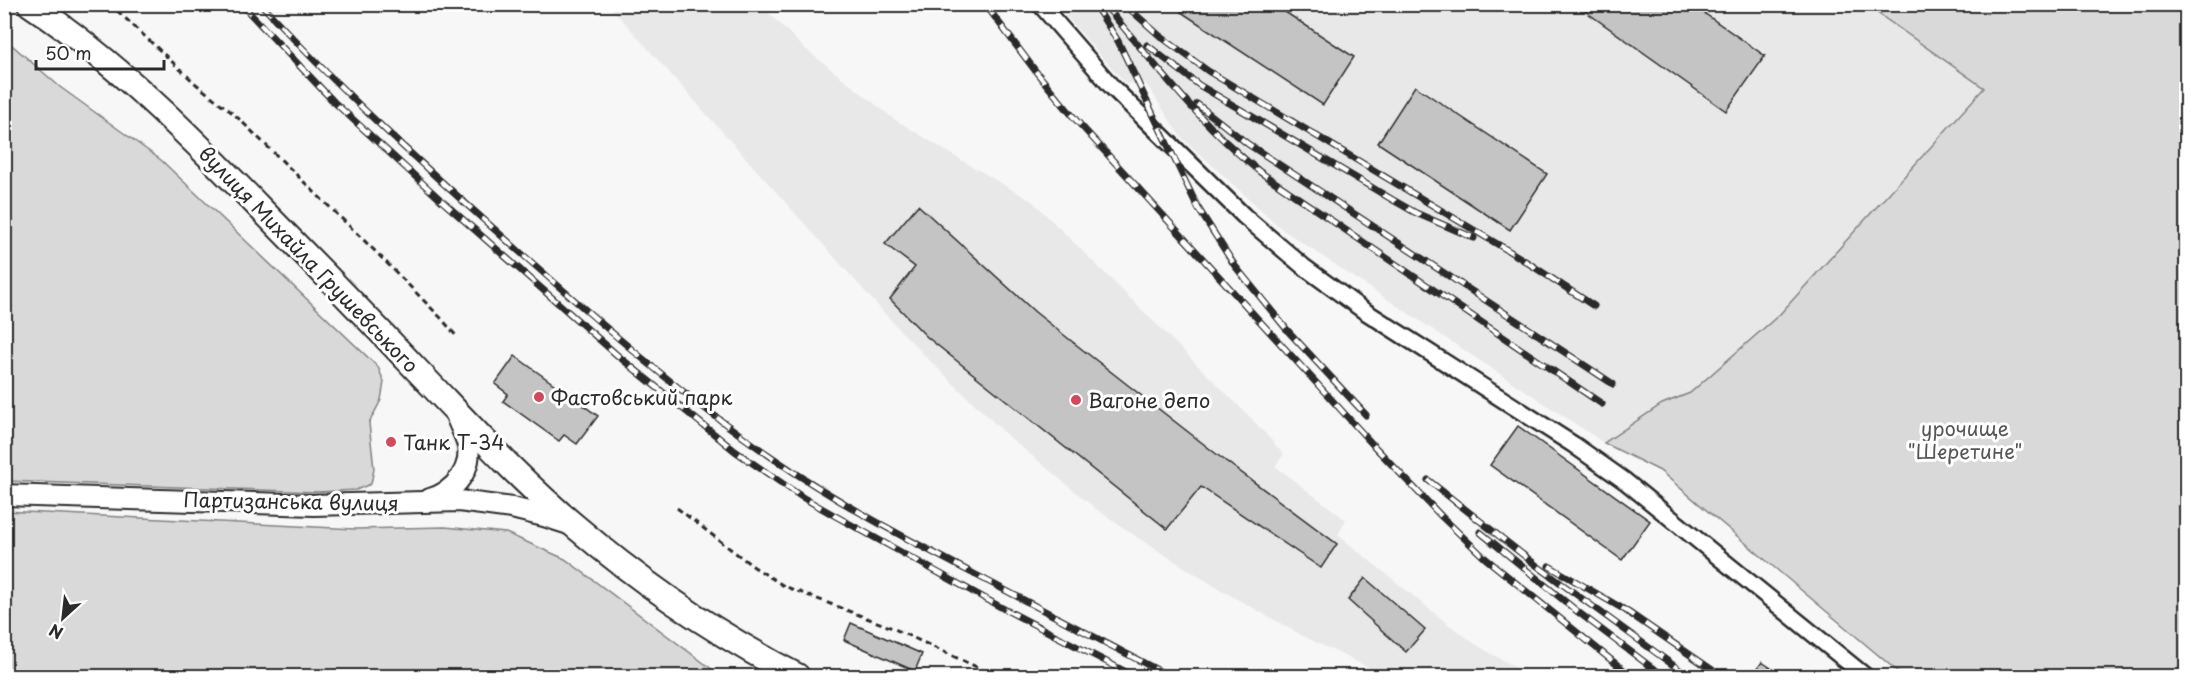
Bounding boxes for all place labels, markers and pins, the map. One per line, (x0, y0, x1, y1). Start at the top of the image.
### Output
place label: Фастовський парк (551, 382, 732, 412)
place label: Вагоне депо (1088, 385, 1210, 415)
marker: Фастовський парк (532, 390, 546, 404)
marker: Вагоне депо (1069, 393, 1083, 407)
place label: Танк Т-34 (403, 427, 504, 457)
marker: Танк Т-34 (384, 435, 398, 449)

